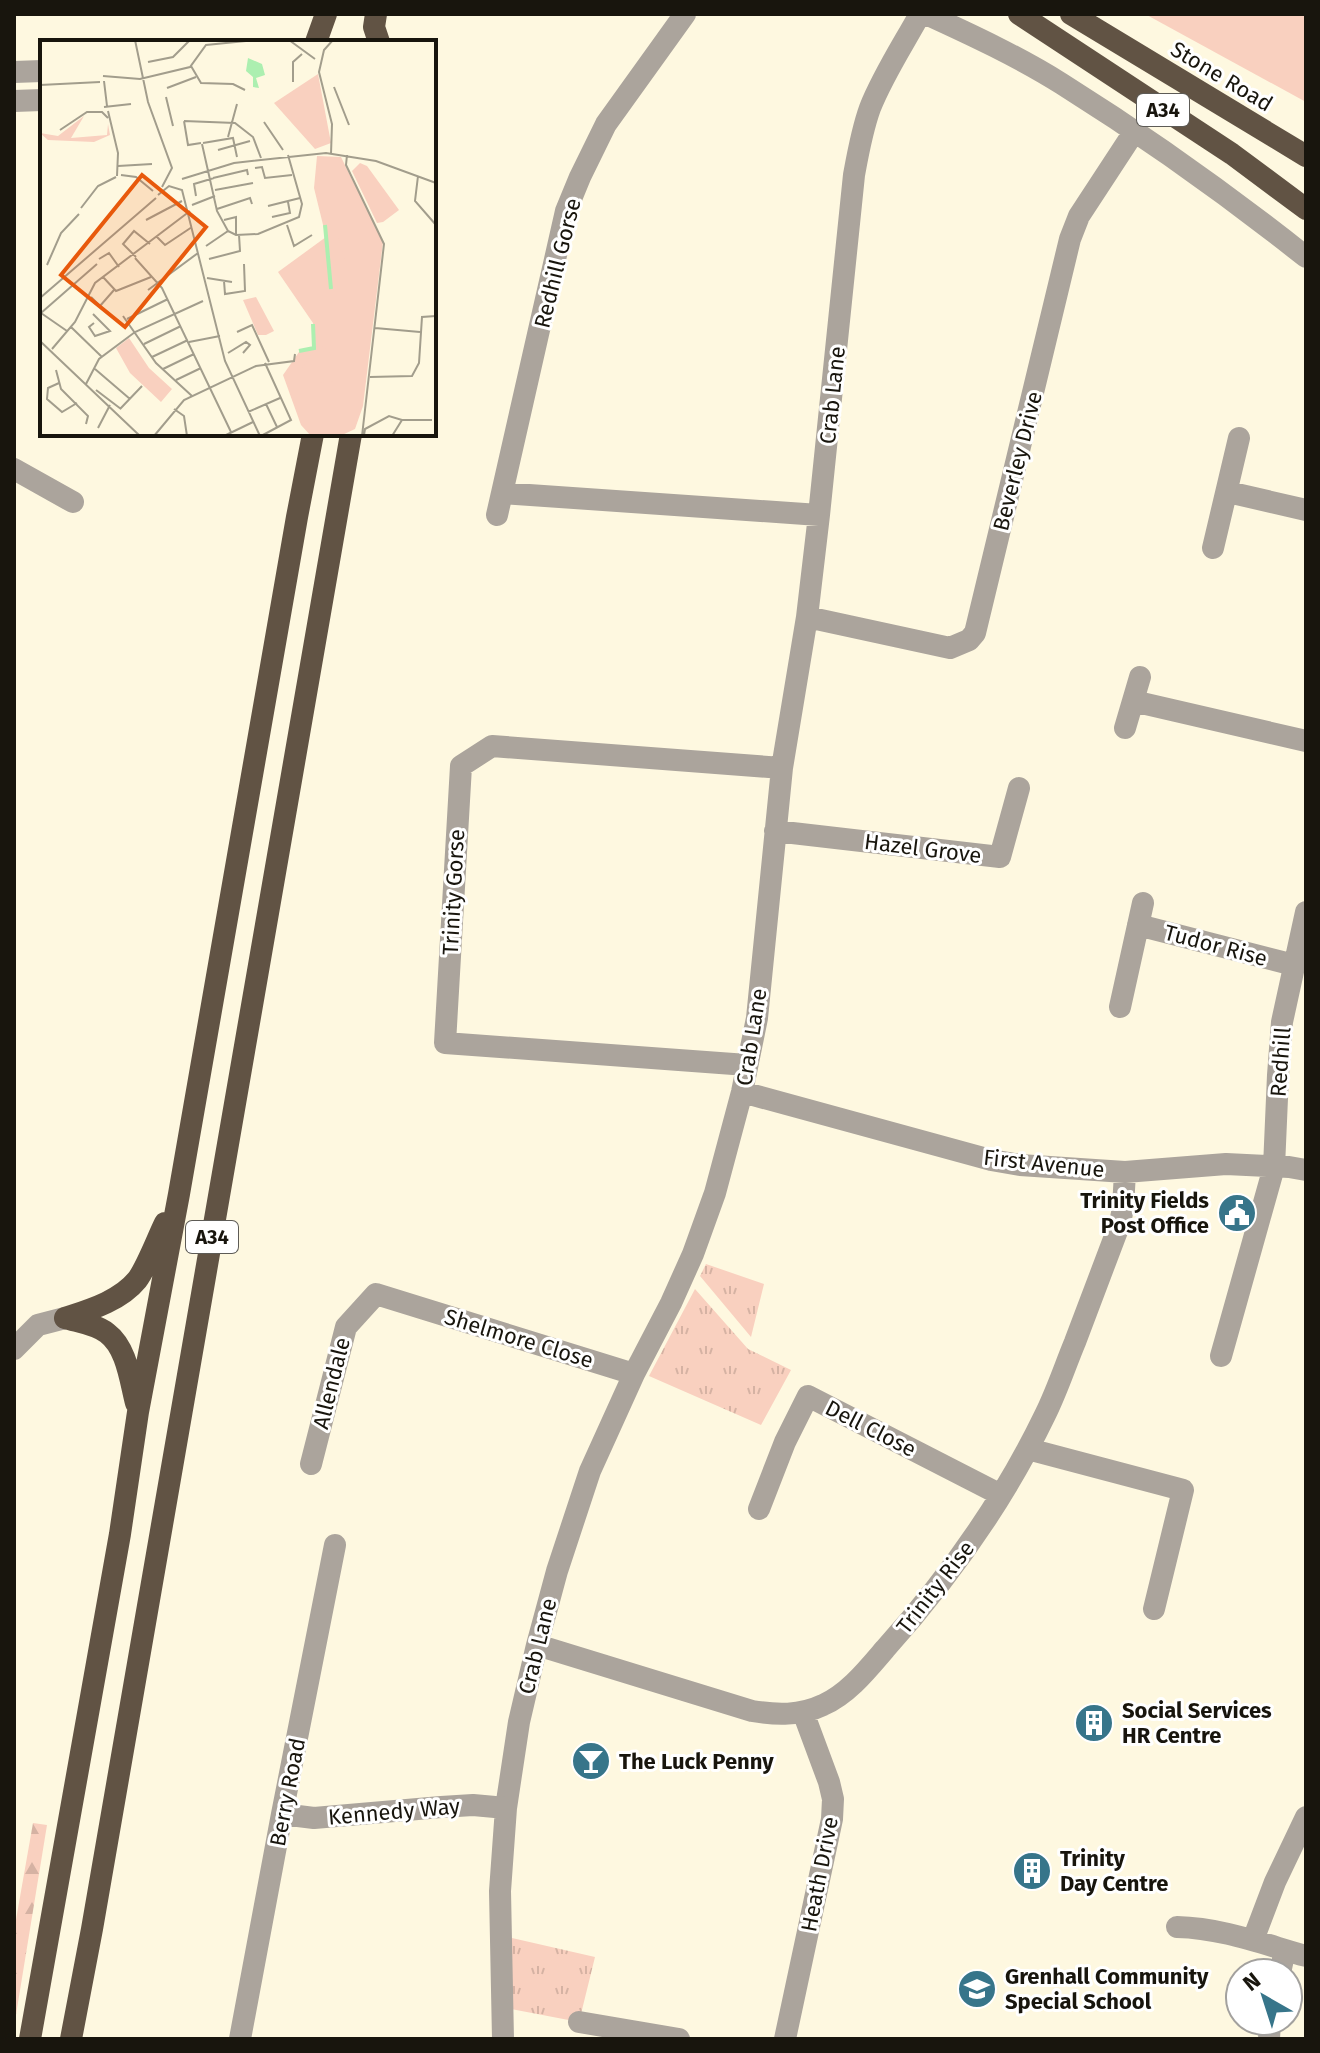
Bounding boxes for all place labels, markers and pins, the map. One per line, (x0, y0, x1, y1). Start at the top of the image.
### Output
place label: Trinity Fields Post Office (1080, 1187, 1209, 1239)
public building icon: Trinity Fields Post Office (1216, 1192, 1258, 1234)
place label: Social Services HR Centre (1122, 1697, 1272, 1749)
building icon: Social Services HR Centre (1073, 1702, 1115, 1744)
bar icon: The Luck Penny (570, 1740, 612, 1782)
place label: The Luck Penny (619, 1748, 774, 1775)
place label: Trinity Day Centre (1060, 1845, 1168, 1897)
building icon: Trinity Day Centre (1011, 1850, 1053, 1892)
place label: Grenhall Community Special School (1005, 1963, 1209, 2015)
school or university icon: Grenhall Community Special School (956, 1968, 998, 2010)

